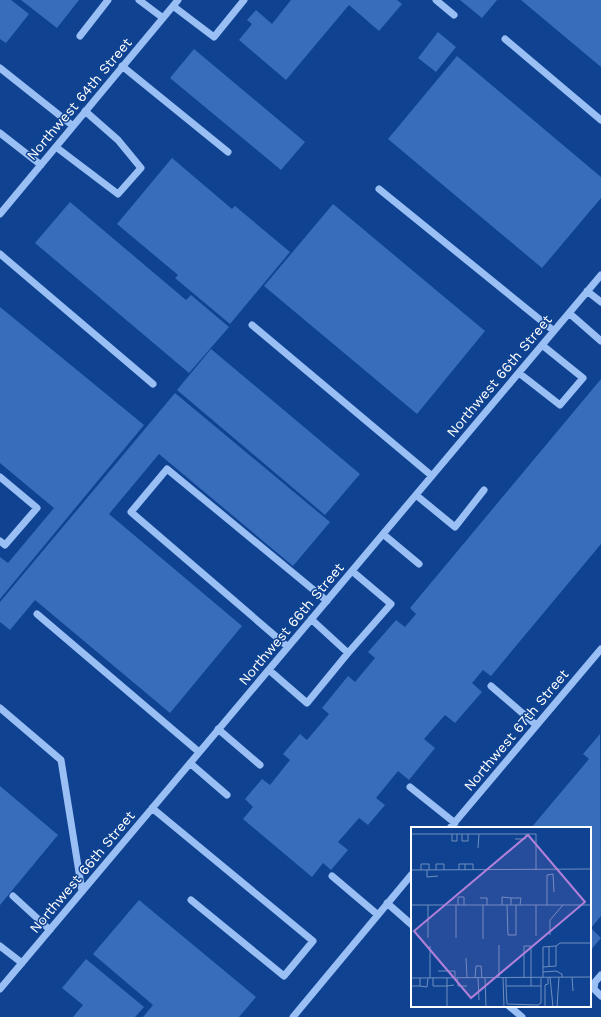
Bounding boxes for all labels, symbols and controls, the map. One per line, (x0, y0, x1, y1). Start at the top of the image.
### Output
street label: Northwest 64th Street (23, 35, 135, 163)
street label: Northwest 66th Street (443, 312, 555, 440)
street label: Northwest 66th Street (235, 560, 347, 688)
street label: Northwest 67th Street (461, 666, 572, 794)
street label: Northwest 66th Street (26, 808, 138, 936)
inset map (411, 827, 591, 1007)

